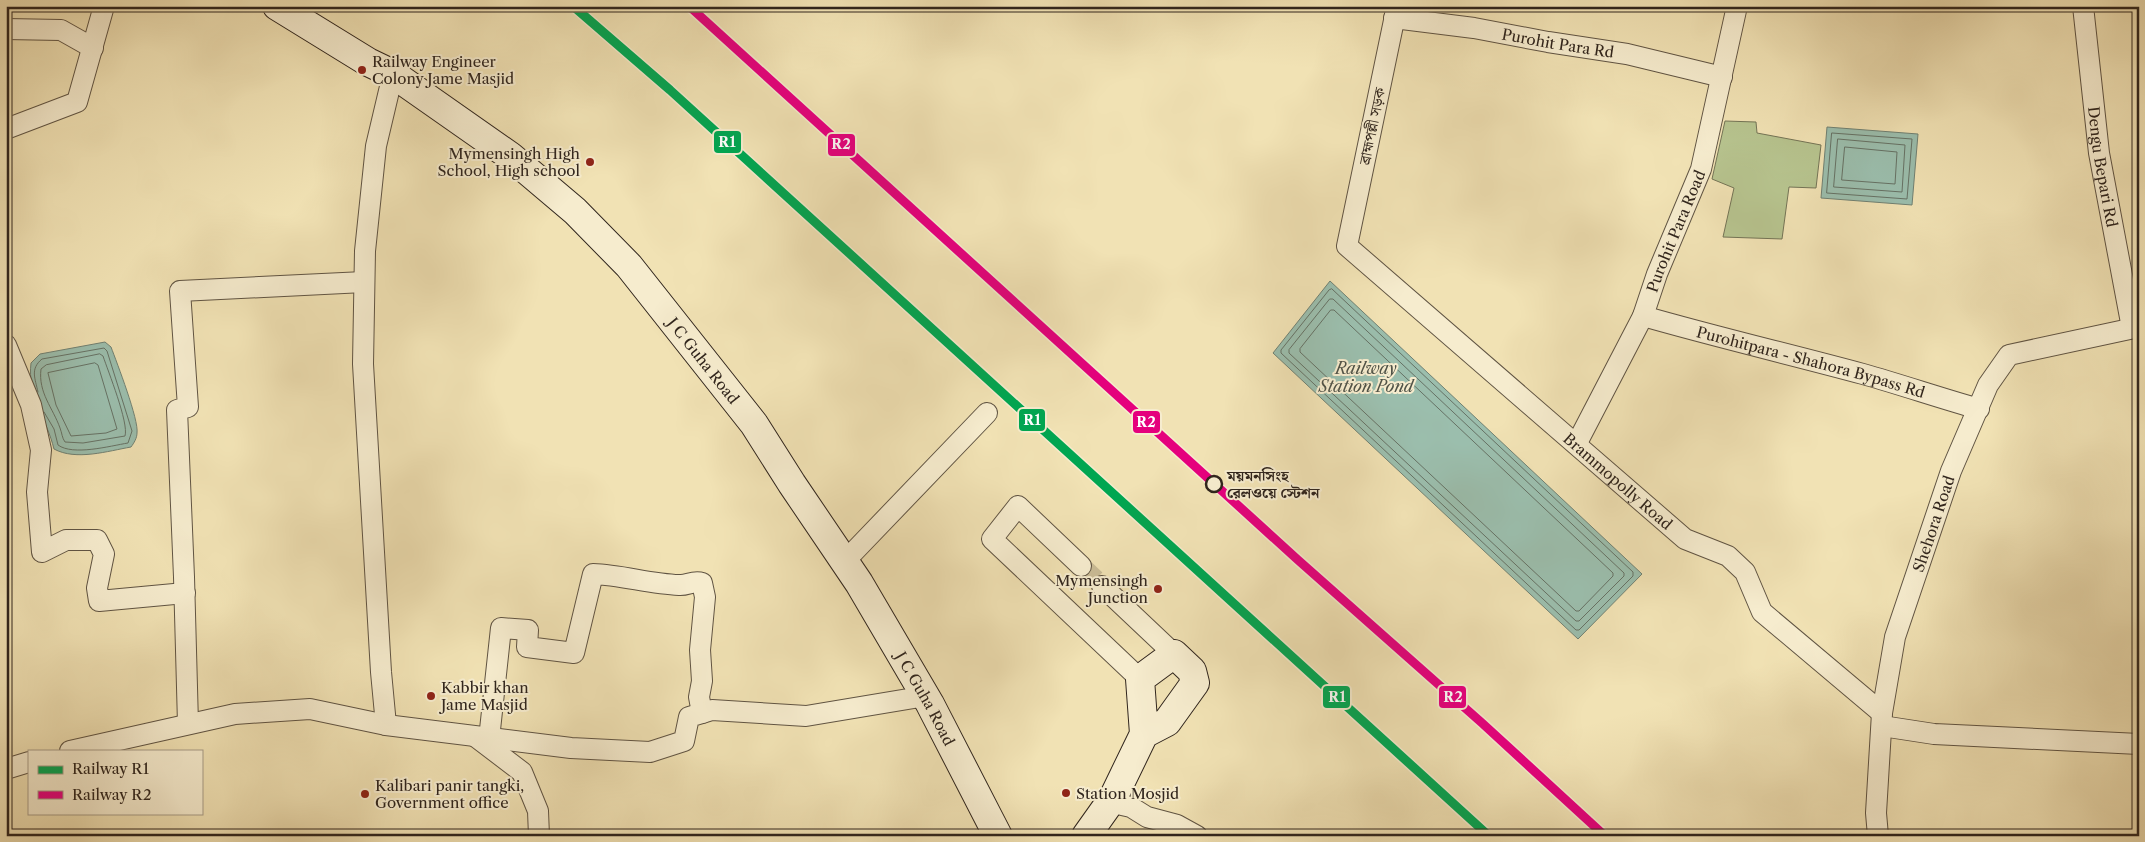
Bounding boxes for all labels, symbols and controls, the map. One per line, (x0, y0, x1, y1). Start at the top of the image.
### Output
street label: Purohit Para Rd (1500, 24, 1615, 61)
place label: Railway Engineer Colony Jame Masjid (372, 52, 514, 88)
marker: Railway Engineer Colony Jame Masjid (356, 64, 368, 76)
street label: ব্রাহ্মপল্লী সড়ক (1354, 85, 1390, 167)
street label: Dengu Bepari Rd (2084, 105, 2122, 229)
line badge: R1 (713, 130, 742, 154)
text: R1 (718, 133, 736, 151)
line badge: R2 (827, 133, 856, 157)
text: R2 (831, 135, 851, 153)
place label: Mymensingh High School, High school (438, 144, 581, 180)
marker: Mymensingh High School, High school (584, 156, 596, 168)
street label: Purohit Para Road (1642, 167, 1709, 295)
street label: J C Guha Road (662, 312, 744, 407)
street label: Purohitpara - Shahora Bypass Rd (1695, 322, 1927, 402)
water label: Railway Station Pond (1318, 358, 1415, 396)
line badge: R1 (1018, 408, 1046, 432)
line badge: R2 (1132, 410, 1161, 434)
text: R1 (1023, 411, 1041, 429)
text: R2 (1136, 413, 1156, 431)
street label: Brammopolly Road (1560, 429, 1677, 533)
place label: ময়মনসিংহ রেলওয়ে স্টেশন (1226, 466, 1321, 502)
street label: Shehora Road (1908, 473, 1958, 574)
marker: ময়মনসিংহ রেলওয়ে স্টেশন (1205, 475, 1223, 493)
place label: Mymensingh Junction (1055, 571, 1149, 607)
marker: Mymensingh Junction (1152, 583, 1164, 595)
street label: J C Guha Road (891, 646, 959, 749)
place label: Kabbir khan Jame Masjid (439, 678, 529, 714)
line badge: R1 (1322, 685, 1351, 709)
line badge: R2 (1438, 685, 1467, 709)
text: R1 (1328, 688, 1346, 706)
text: R2 (1443, 688, 1463, 706)
marker: Kabbir khan Jame Masjid (425, 690, 437, 702)
legend (28, 750, 202, 814)
text: Railway R1 (72, 759, 150, 778)
place label: Kalibari panir tangki, Government office (375, 776, 524, 812)
place label: Station Mosjid (1076, 784, 1179, 803)
text: Railway R2 (72, 785, 152, 804)
marker: Station Mosjid (1060, 787, 1072, 799)
marker: Kalibari panir tangki, Government office (359, 788, 371, 800)

